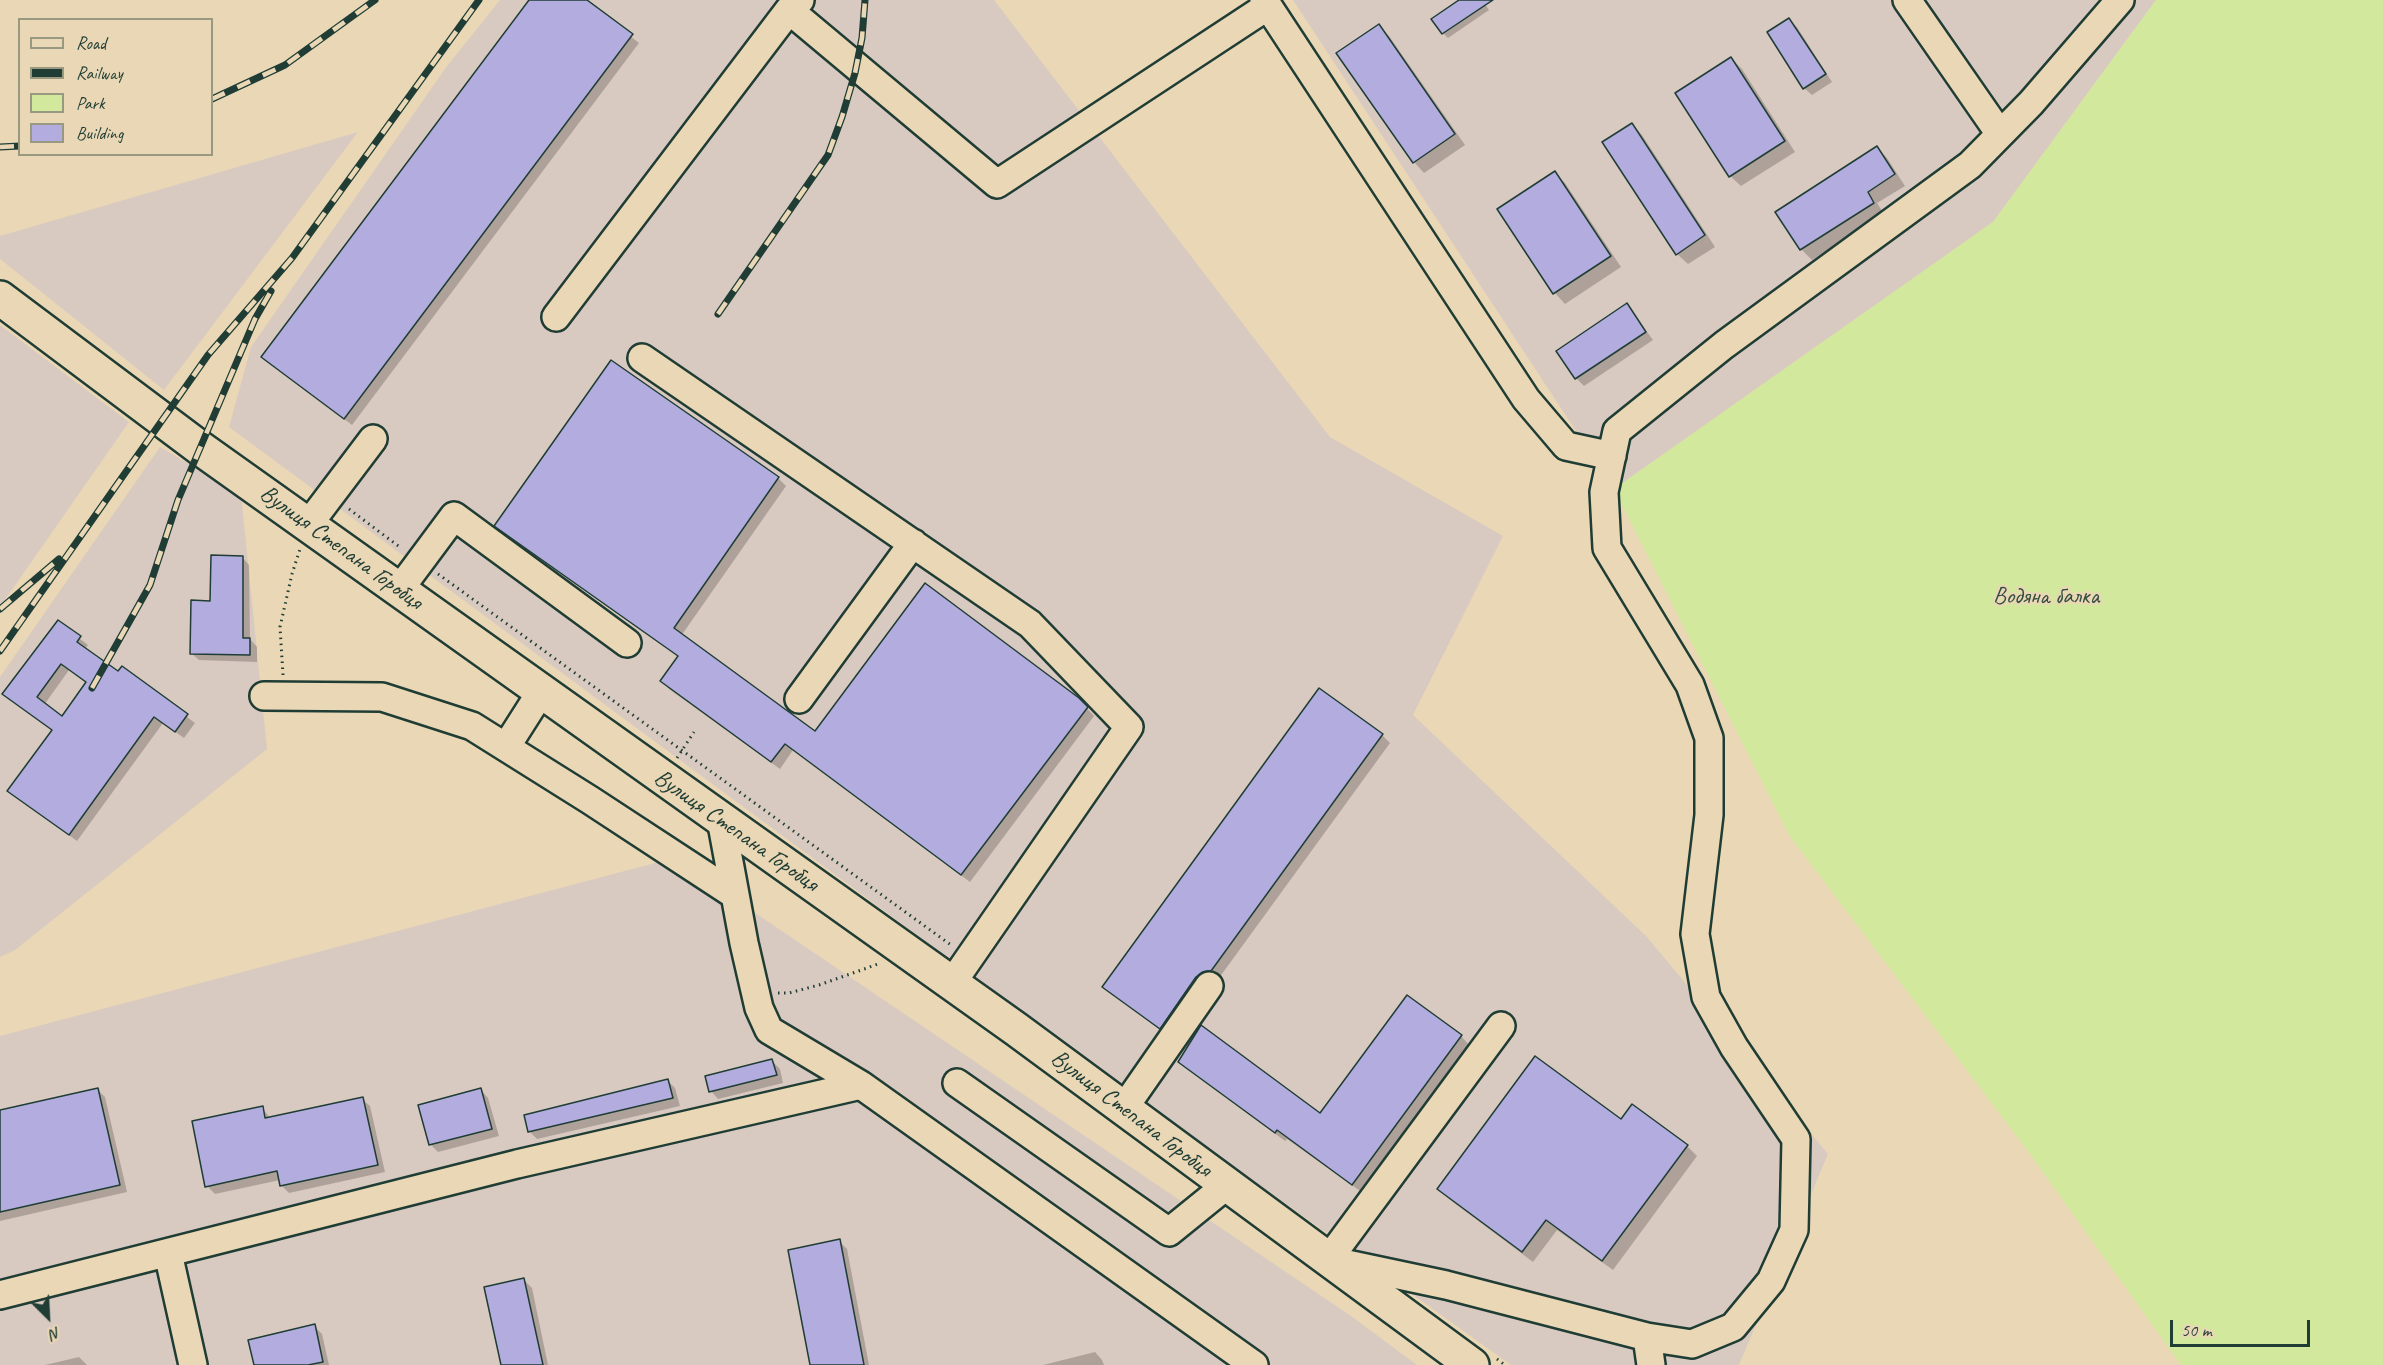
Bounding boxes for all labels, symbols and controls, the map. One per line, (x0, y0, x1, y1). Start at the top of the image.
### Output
legend (18, 18, 213, 156)
text: Road (76, 32, 106, 54)
text: Railway (76, 62, 123, 84)
text: Park (76, 92, 105, 114)
text: Building (76, 122, 123, 144)
street label: Вулиця Степана Горобця (254, 479, 428, 617)
park label: Водяна балка (1993, 583, 2099, 611)
street label: Вулиця Степана Горобця (648, 764, 824, 898)
street label: Вулиця Степана Горобця (1045, 1044, 1217, 1184)
north arrow (18, 1287, 78, 1347)
scale bar (2173, 1308, 2312, 1346)
text: 50 m (2181, 1319, 2212, 1341)
text: N (47, 1322, 64, 1345)

